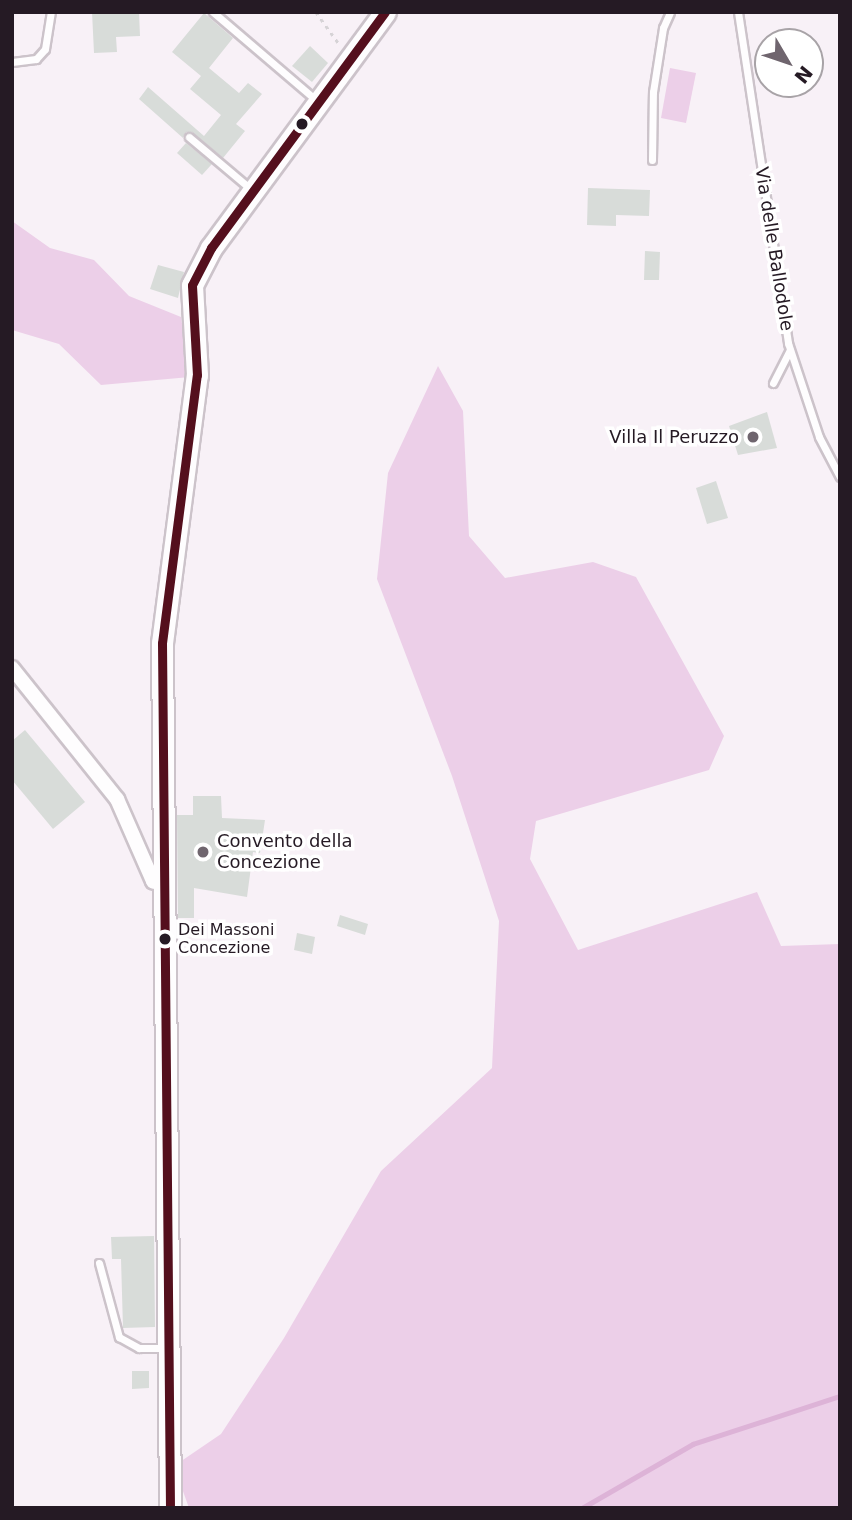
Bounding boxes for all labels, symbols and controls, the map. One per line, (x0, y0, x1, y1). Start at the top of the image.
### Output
north arrow (754, 28, 824, 98)
text: N (790, 62, 817, 88)
unlabelled marker (295, 117, 309, 131)
street label: Via delle Ballodole (750, 165, 798, 333)
place label: Villa Il Peruzzo (609, 426, 739, 448)
marker: Villa Il Peruzzo (745, 429, 761, 445)
place label: Convento della Concezione (217, 831, 352, 874)
marker: Convento della Concezione (195, 844, 211, 860)
place label: Dei Massoni Concezione (178, 920, 274, 958)
marker: Dei Massoni Concezione (158, 932, 172, 946)

